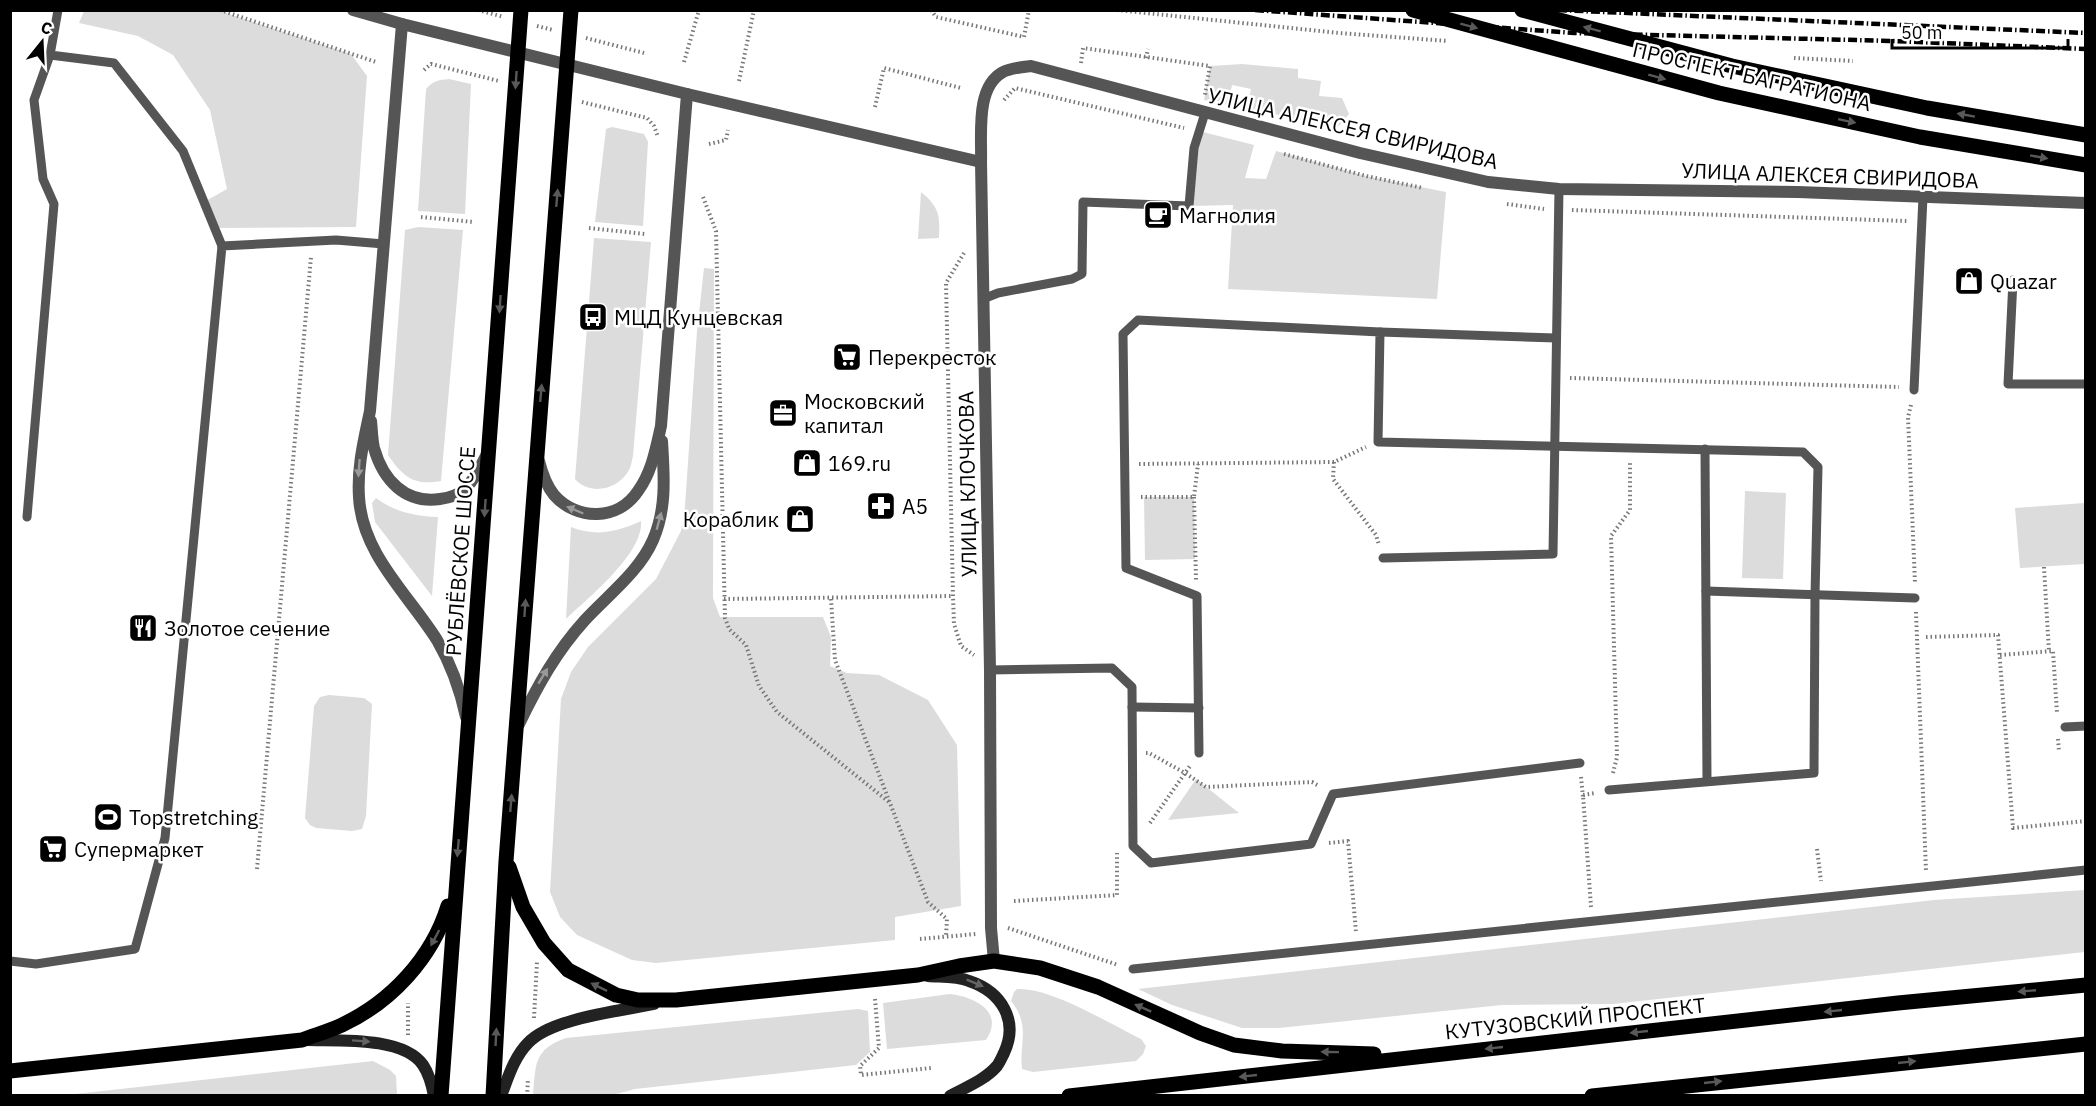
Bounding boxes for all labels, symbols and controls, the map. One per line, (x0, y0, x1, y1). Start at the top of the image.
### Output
north arrow (12, 12, 72, 72)
scale bar (1892, 12, 2068, 50)
text: С (39, 17, 55, 39)
text: 50 m (1901, 21, 1943, 44)
one-way arrow (1460, 22, 1478, 31)
one-way arrow (1582, 24, 1600, 33)
street label: ПРОСПЕКТ БАГРАТИОНА (1630, 35, 1874, 117)
one-way arrow (511, 71, 521, 90)
one-way arrow (1648, 72, 1667, 82)
street label: УЛИЦА АЛЕКСЕЯ СВИРИДОВА (1205, 81, 1501, 175)
one-way arrow (1956, 110, 1975, 119)
one-way arrow (1838, 117, 1857, 126)
one-way arrow (2030, 153, 2049, 162)
street label: УЛИЦА АЛЕКСЕЯ СВИРИДОВА (1681, 156, 1979, 194)
one-way arrow (552, 189, 561, 208)
cafe icon: Магнолия (1142, 199, 1174, 231)
place label: Магнолия (1179, 201, 1276, 229)
shop icon: Quazar (1953, 265, 1985, 297)
place label: Quazar (1990, 267, 2057, 295)
one-way arrow (495, 295, 505, 314)
bus stop icon: МЦД Кунцевская (577, 301, 609, 333)
place label: МЦД Кунцевская (614, 303, 783, 331)
supermarket icon: Перекресток (831, 341, 863, 373)
place label: Перекресток (868, 343, 997, 371)
one-way arrow (536, 383, 546, 402)
place label: Московский капитал (804, 387, 925, 439)
street label: УЛИЦА КЛОЧКОВА (951, 391, 983, 577)
office icon: Московский капитал (767, 397, 799, 429)
street label: РУБЛЁВСКОЕ ШОССЕ (439, 445, 481, 657)
shop icon: 169.ru (791, 447, 823, 479)
place label: 169.ru (828, 449, 891, 477)
one-way arrow (355, 459, 364, 478)
pharmacy icon: А5 (865, 490, 897, 522)
place label: А5 (902, 492, 928, 520)
one-way arrow (480, 499, 489, 518)
shop icon: Кораблик (784, 503, 816, 535)
one-way arrow (566, 505, 583, 514)
place label: Кораблик (683, 505, 779, 533)
one-way arrow (654, 512, 664, 530)
one-way arrow (521, 599, 530, 618)
restaurant icon: Золотое сечение (127, 612, 159, 644)
place label: Золотое сечение (164, 614, 330, 642)
one-way arrow (538, 668, 549, 684)
one-way arrow (506, 793, 516, 812)
sports icon: Topstretching (92, 801, 124, 833)
place label: Topstretching (129, 803, 258, 831)
supermarket icon: Супермаркет (37, 833, 69, 865)
place label: Супермаркет (74, 835, 204, 863)
one-way arrow (453, 838, 463, 857)
one-way arrow (430, 929, 440, 946)
one-way arrow (967, 978, 985, 988)
one-way arrow (590, 982, 607, 992)
one-way arrow (2018, 986, 2037, 996)
street label: КУТУЗОВСКИЙ ПРОСПЕКТ (1443, 990, 1707, 1046)
one-way arrow (1135, 1003, 1152, 1012)
one-way arrow (1824, 1006, 1843, 1016)
one-way arrow (492, 1028, 501, 1047)
one-way arrow (1630, 1028, 1649, 1037)
one-way arrow (351, 1037, 370, 1046)
one-way arrow (1485, 1043, 1504, 1053)
one-way arrow (1321, 1048, 1340, 1057)
one-way arrow (1898, 1057, 1917, 1066)
one-way arrow (1238, 1071, 1257, 1080)
one-way arrow (1704, 1078, 1723, 1087)

